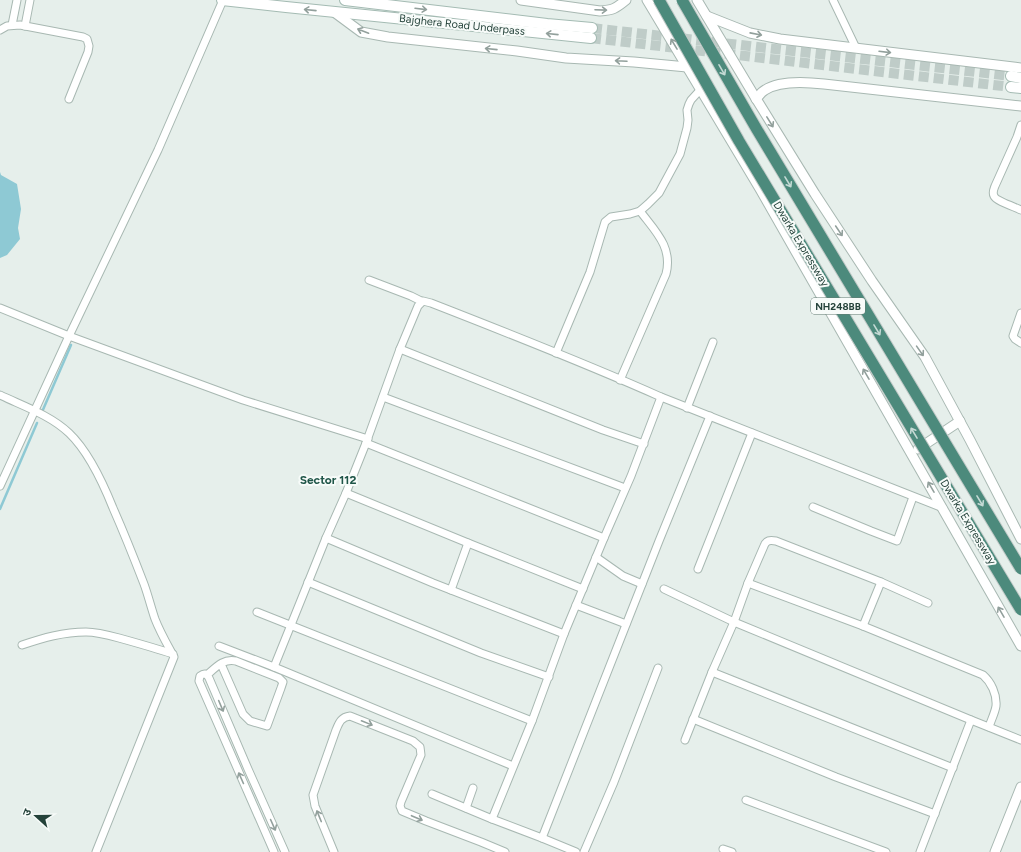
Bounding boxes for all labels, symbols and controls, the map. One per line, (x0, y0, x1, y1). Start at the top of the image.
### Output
one-way arrow (414, 5, 427, 13)
one-way arrow (304, 6, 317, 13)
one-way arrow (594, 6, 607, 14)
street label: Bajghera Road Underpass (398, 12, 526, 38)
one-way arrow (357, 27, 369, 35)
one-way arrow (546, 30, 559, 38)
one-way arrow (749, 31, 762, 39)
one-way arrow (669, 38, 677, 50)
one-way arrow (485, 45, 498, 53)
one-way arrow (878, 48, 891, 56)
one-way arrow (615, 57, 628, 65)
one-way arrow (719, 64, 727, 76)
one-way arrow (766, 116, 774, 128)
one-way arrow (785, 176, 793, 188)
street label: Dwarka Expressway (770, 199, 832, 289)
one-way arrow (835, 226, 843, 237)
road number: NH248BB (811, 298, 865, 314)
one-way arrow (873, 324, 881, 335)
one-way arrow (916, 345, 924, 356)
one-way arrow (861, 368, 869, 380)
one-way arrow (910, 427, 918, 439)
district label: Sector 112 (300, 473, 356, 487)
street label: Dwarka Expressway (937, 477, 999, 567)
one-way arrow (926, 481, 934, 493)
one-way arrow (976, 495, 984, 506)
one-way arrow (997, 606, 1005, 618)
one-way arrow (217, 699, 225, 711)
one-way arrow (360, 719, 372, 727)
one-way arrow (237, 772, 245, 784)
north arrow (16, 796, 56, 836)
text: उ (20, 807, 35, 818)
one-way arrow (315, 810, 322, 822)
one-way arrow (411, 814, 423, 822)
one-way arrow (269, 818, 277, 830)

